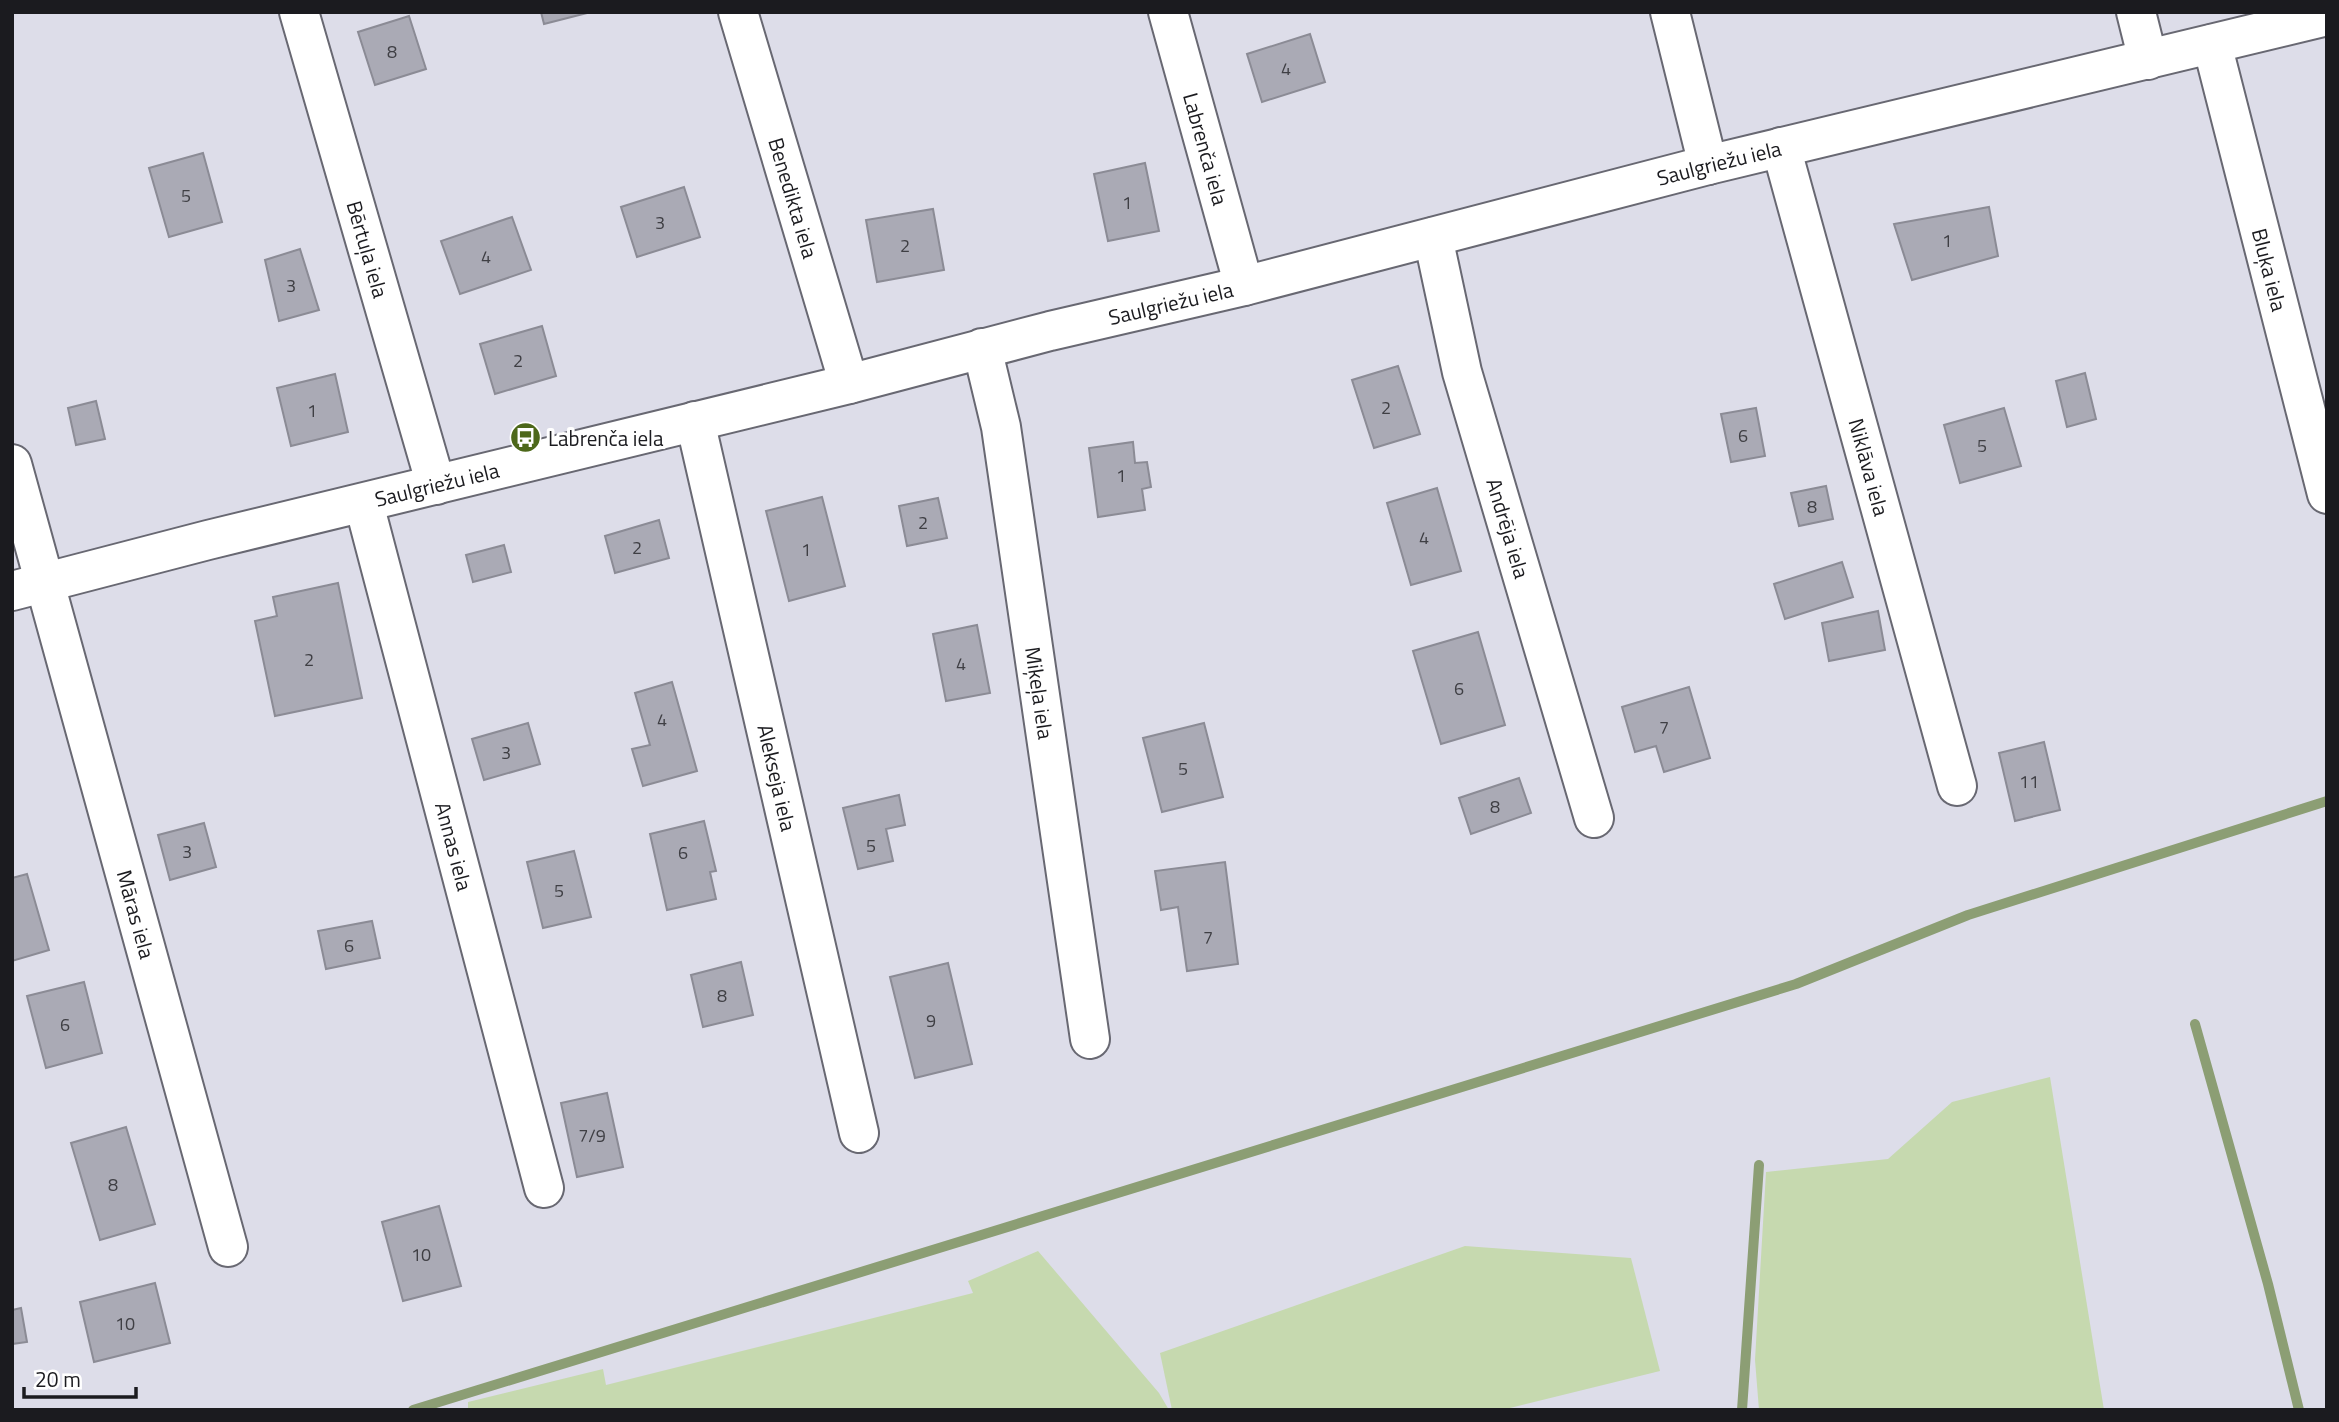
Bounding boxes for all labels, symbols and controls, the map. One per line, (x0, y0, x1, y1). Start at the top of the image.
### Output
house number: 8 (387, 38, 397, 65)
house number: 4 (1281, 55, 1291, 82)
street label: Labrenča iela (1175, 89, 1237, 209)
street label: Saulgriežu iela (1653, 132, 1785, 194)
street label: Benedikta iela (760, 134, 827, 263)
house number: 5 (181, 182, 191, 209)
house number: 1 (1122, 189, 1132, 216)
street label: Bērtuļa iela (338, 197, 397, 302)
house number: 3 (655, 209, 665, 236)
street label: Bluķa iela (2244, 225, 2296, 315)
house number: 1 (1942, 227, 1952, 254)
house number: 2 (900, 232, 910, 259)
house number: 4 (481, 243, 491, 270)
house number: 3 (286, 272, 296, 299)
street label: Saulgriežu iela (1105, 273, 1237, 333)
house number: 2 (513, 347, 523, 374)
house number: 2 (1381, 394, 1391, 421)
house number: 1 (307, 397, 317, 424)
street label: Niklāva iela (1840, 415, 1898, 520)
bus stop icon: Labrenča iela (508, 421, 542, 455)
place label: Labrenča iela (548, 422, 664, 454)
house number: 6 (1738, 422, 1748, 449)
house number: 5 (1977, 432, 1987, 459)
street label: Saulgriežu iela (371, 454, 503, 515)
house number: 1 (1116, 462, 1126, 489)
street label: Andrēja iela (1478, 474, 1538, 583)
house number: 8 (1807, 493, 1817, 520)
house number: 2 (918, 509, 928, 536)
house number: 4 (1419, 524, 1429, 551)
house number: 2 (632, 534, 642, 561)
house number: 1 (801, 536, 811, 563)
street label: Miķeļa iela (1017, 644, 1062, 742)
house number: 2 (304, 646, 314, 673)
house number: 4 (956, 650, 966, 677)
house number: 6 (1454, 675, 1464, 702)
house number: 4 (657, 706, 667, 733)
house number: 7 (1659, 714, 1669, 741)
street label: Alekseja iela (749, 721, 805, 835)
house number: 3 (501, 739, 511, 766)
house number: 5 (1178, 755, 1188, 782)
house number: 11 (2019, 768, 2039, 795)
house number: 8 (1490, 793, 1500, 820)
street label: Annas iela (427, 798, 481, 895)
house number: 5 (866, 832, 876, 859)
house number: 3 (182, 838, 192, 865)
house number: 6 (678, 839, 688, 866)
street label: Māras iela (109, 866, 164, 963)
house number: 5 (554, 877, 564, 904)
house number: 7 (1203, 924, 1213, 951)
house number: 6 (344, 932, 354, 959)
house number: 8 (717, 982, 727, 1009)
house number: 9 (926, 1007, 936, 1034)
house number: 6 (60, 1011, 70, 1038)
house number: 7/9 (578, 1122, 606, 1149)
house number: 8 (108, 1171, 118, 1198)
house number: 10 (411, 1241, 431, 1268)
house number: 10 (115, 1310, 135, 1337)
scale bar (24, 1356, 136, 1400)
text: 20 m (35, 1363, 81, 1395)

